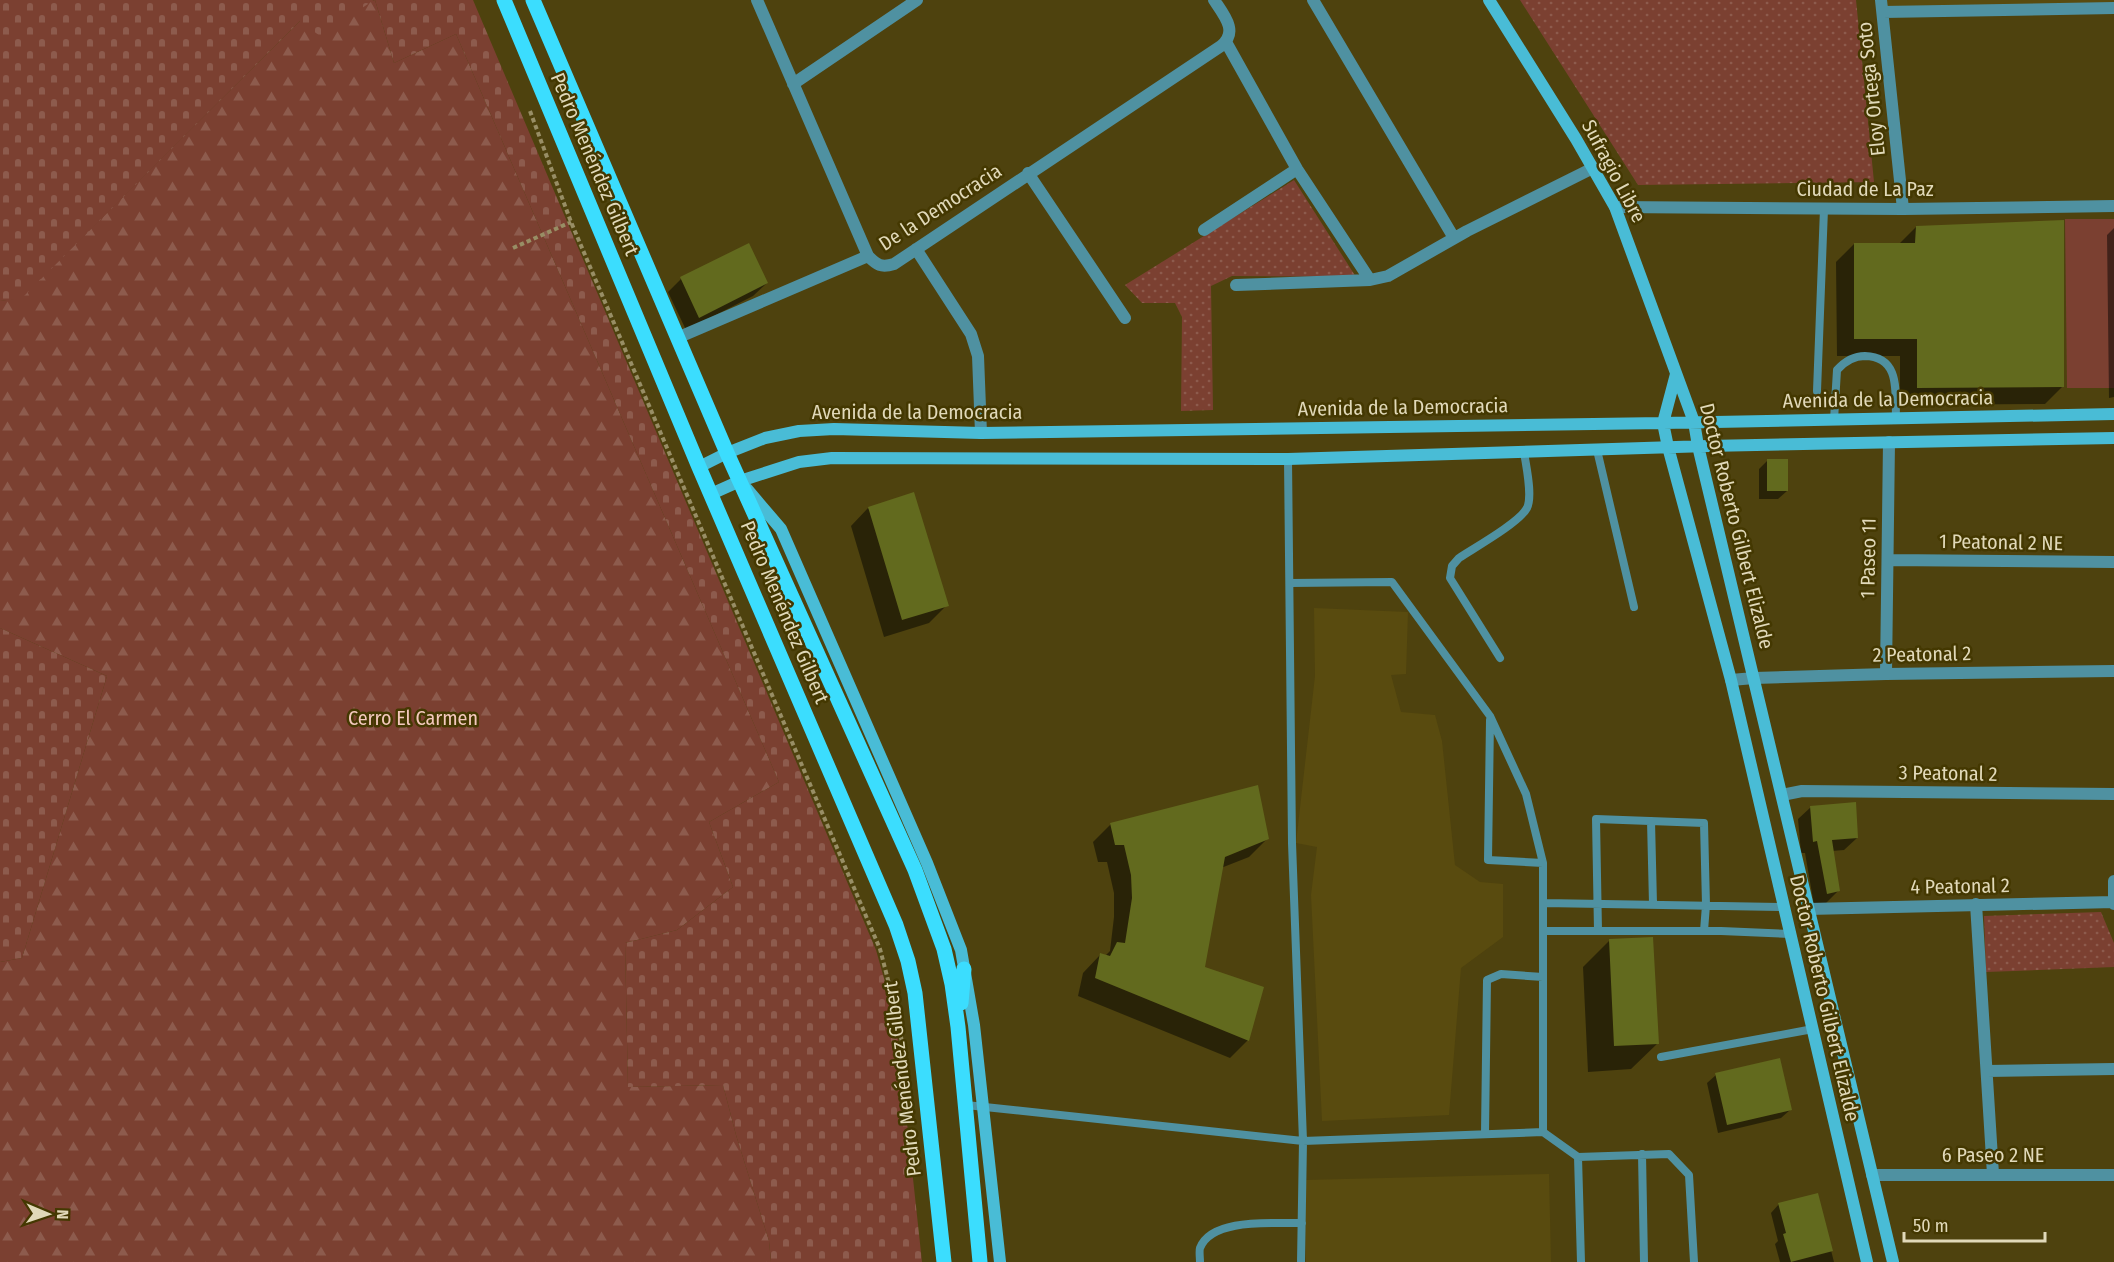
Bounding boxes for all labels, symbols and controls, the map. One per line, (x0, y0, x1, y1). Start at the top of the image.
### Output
street label: Eloy Ortega Soto (1852, 21, 1890, 157)
street label: Pedro Menéndez Gilbert (546, 69, 645, 259)
street label: Sufragio Libre (1577, 115, 1651, 227)
street label: De la Democracia (874, 158, 1006, 256)
street label: Ciudad de La Paz (1796, 177, 1934, 201)
street label: Avenida de la Democracia (1783, 385, 1993, 413)
street label: Avenida de la Democracia (1298, 393, 1508, 421)
street label: Avenida de la Democracia (812, 400, 1022, 424)
street label: Doctor Roberto Gilbert Elizalde (1695, 401, 1779, 651)
street label: Pedro Menéndez Gilbert (736, 517, 835, 707)
street label: 1 Paseo 11 (1855, 518, 1881, 598)
street label: 1 Peatonal 2 NE (1939, 529, 2063, 555)
street label: 2 Peatonal 2 (1873, 641, 1972, 667)
park label: Cerro El Carmen (348, 706, 478, 730)
street label: 3 Peatonal 2 (1898, 760, 1998, 786)
street label: Doctor Roberto Gilbert Elizalde (1785, 872, 1865, 1124)
street label: 4 Peatonal 2 (1910, 873, 2010, 899)
street label: Pedro Menéndez Gilbert (878, 980, 926, 1178)
street label: 6 Paseo 2 NE (1942, 1143, 2044, 1167)
north arrow (18, 1184, 78, 1244)
scale bar (1904, 1205, 2045, 1243)
text: N (53, 1209, 72, 1220)
text: 50 m (1913, 1215, 1949, 1237)

